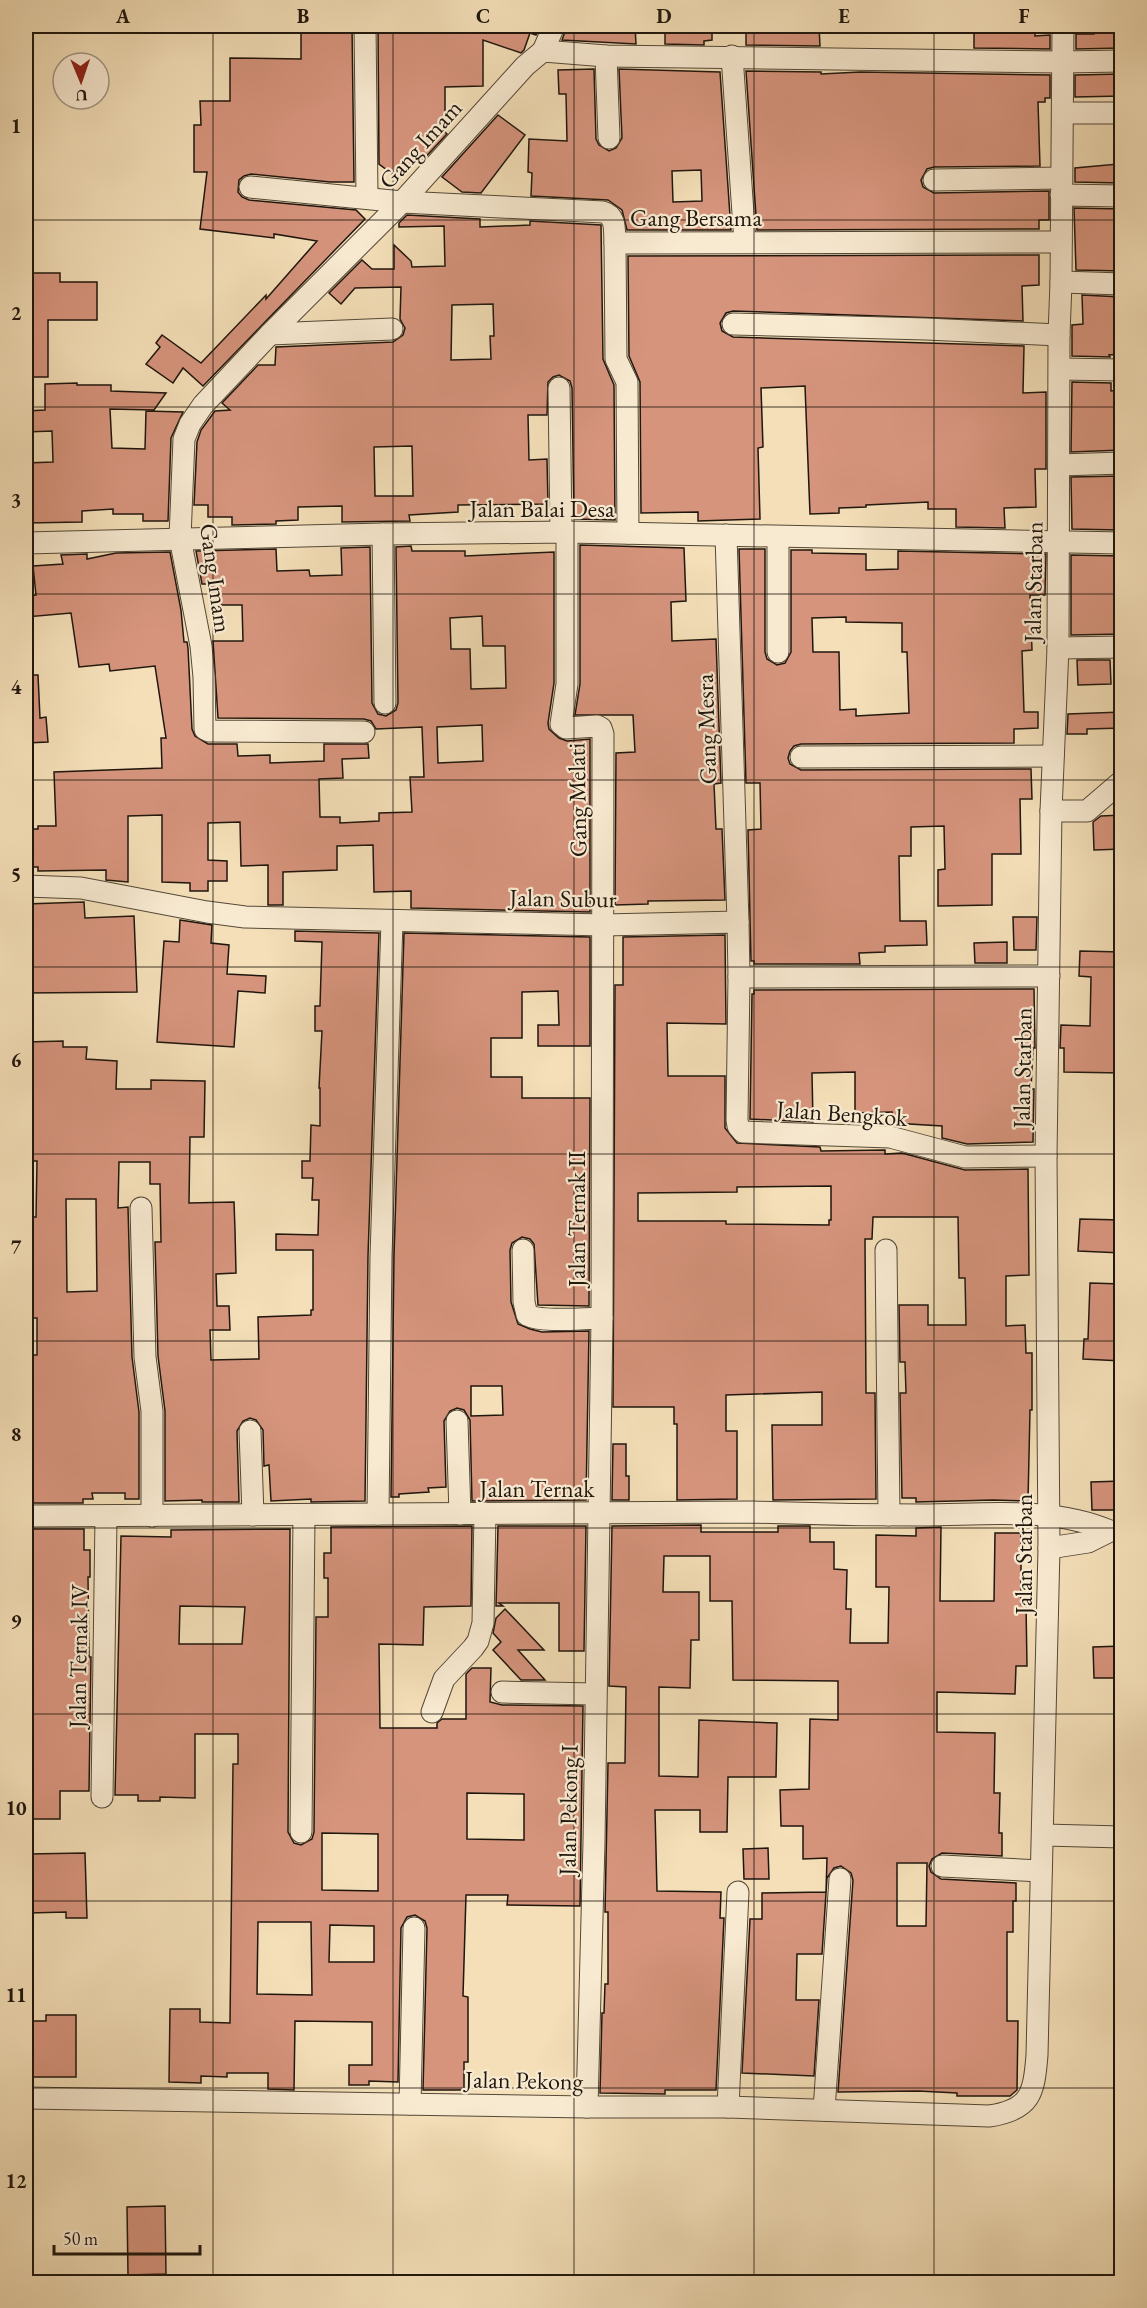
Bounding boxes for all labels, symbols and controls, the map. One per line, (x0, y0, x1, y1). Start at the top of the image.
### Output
text: A (115, 3, 131, 29)
text: B (297, 3, 309, 29)
text: C (476, 3, 490, 29)
text: D (656, 3, 672, 29)
text: E (838, 3, 850, 29)
text: F (1019, 3, 1030, 29)
north arrow (51, 51, 111, 111)
text: U (75, 85, 88, 106)
street label: Gang Imam (372, 92, 469, 195)
text: 1 (11, 113, 21, 139)
street label: Gang Bersama (630, 202, 762, 233)
text: 2 (11, 300, 22, 326)
text: 3 (11, 487, 21, 513)
street label: Jalan Balai Desa (467, 493, 615, 524)
street label: Gang Imam (193, 521, 239, 635)
street label: Jalan Starban (1016, 521, 1050, 645)
street label: Gang Mesra (689, 673, 723, 785)
text: 4 (11, 674, 22, 700)
street label: Gang Melati (561, 743, 593, 857)
text: 5 (11, 861, 21, 887)
street label: Jalan Subur (507, 882, 617, 914)
street label: Jalan Starban (1005, 1007, 1039, 1131)
text: 6 (11, 1047, 22, 1073)
street label: Jalan Bengkok (774, 1093, 909, 1133)
street label: Jalan Ternak II (561, 1151, 592, 1289)
text: 7 (11, 1234, 22, 1260)
text: 8 (11, 1421, 21, 1447)
street label: Jalan Ternak (478, 1473, 595, 1504)
street label: Jalan Starban (1008, 1493, 1039, 1616)
street label: Jalan Ternak IV (61, 1583, 95, 1730)
text: 9 (11, 1608, 22, 1634)
street label: Jalan Pekong I (551, 1744, 585, 1878)
text: 10 (5, 1795, 27, 1821)
text: 11 (5, 1982, 27, 2008)
street label: Jalan Pekong (463, 2063, 584, 2097)
text: 12 (5, 2168, 27, 2194)
scale bar (54, 2218, 200, 2256)
text: 50 m (63, 2227, 98, 2250)

